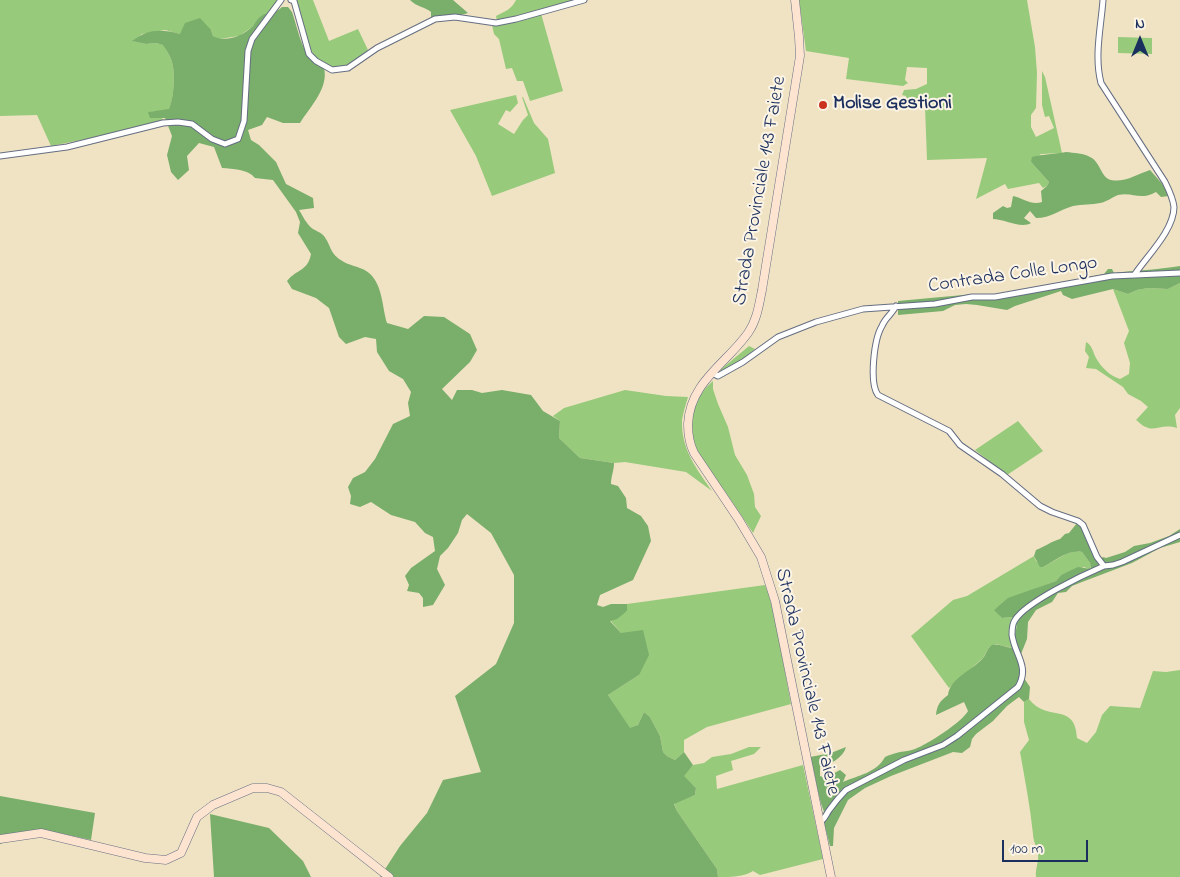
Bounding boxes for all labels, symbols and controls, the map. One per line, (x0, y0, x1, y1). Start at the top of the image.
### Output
text: N (1135, 14, 1145, 35)
north arrow (1115, 15, 1165, 65)
street label: Strada Provinciale 143 Faiete (729, 75, 793, 307)
place label: Molise Gestioni (833, 93, 952, 117)
marker: Molise Gestioni (817, 99, 829, 111)
street label: Contrada Colle Longo (927, 252, 1099, 300)
street label: Strada Provinciale 143 Faiete (768, 566, 844, 798)
scale bar (1005, 830, 1091, 862)
text: 100 m (1010, 838, 1043, 860)

